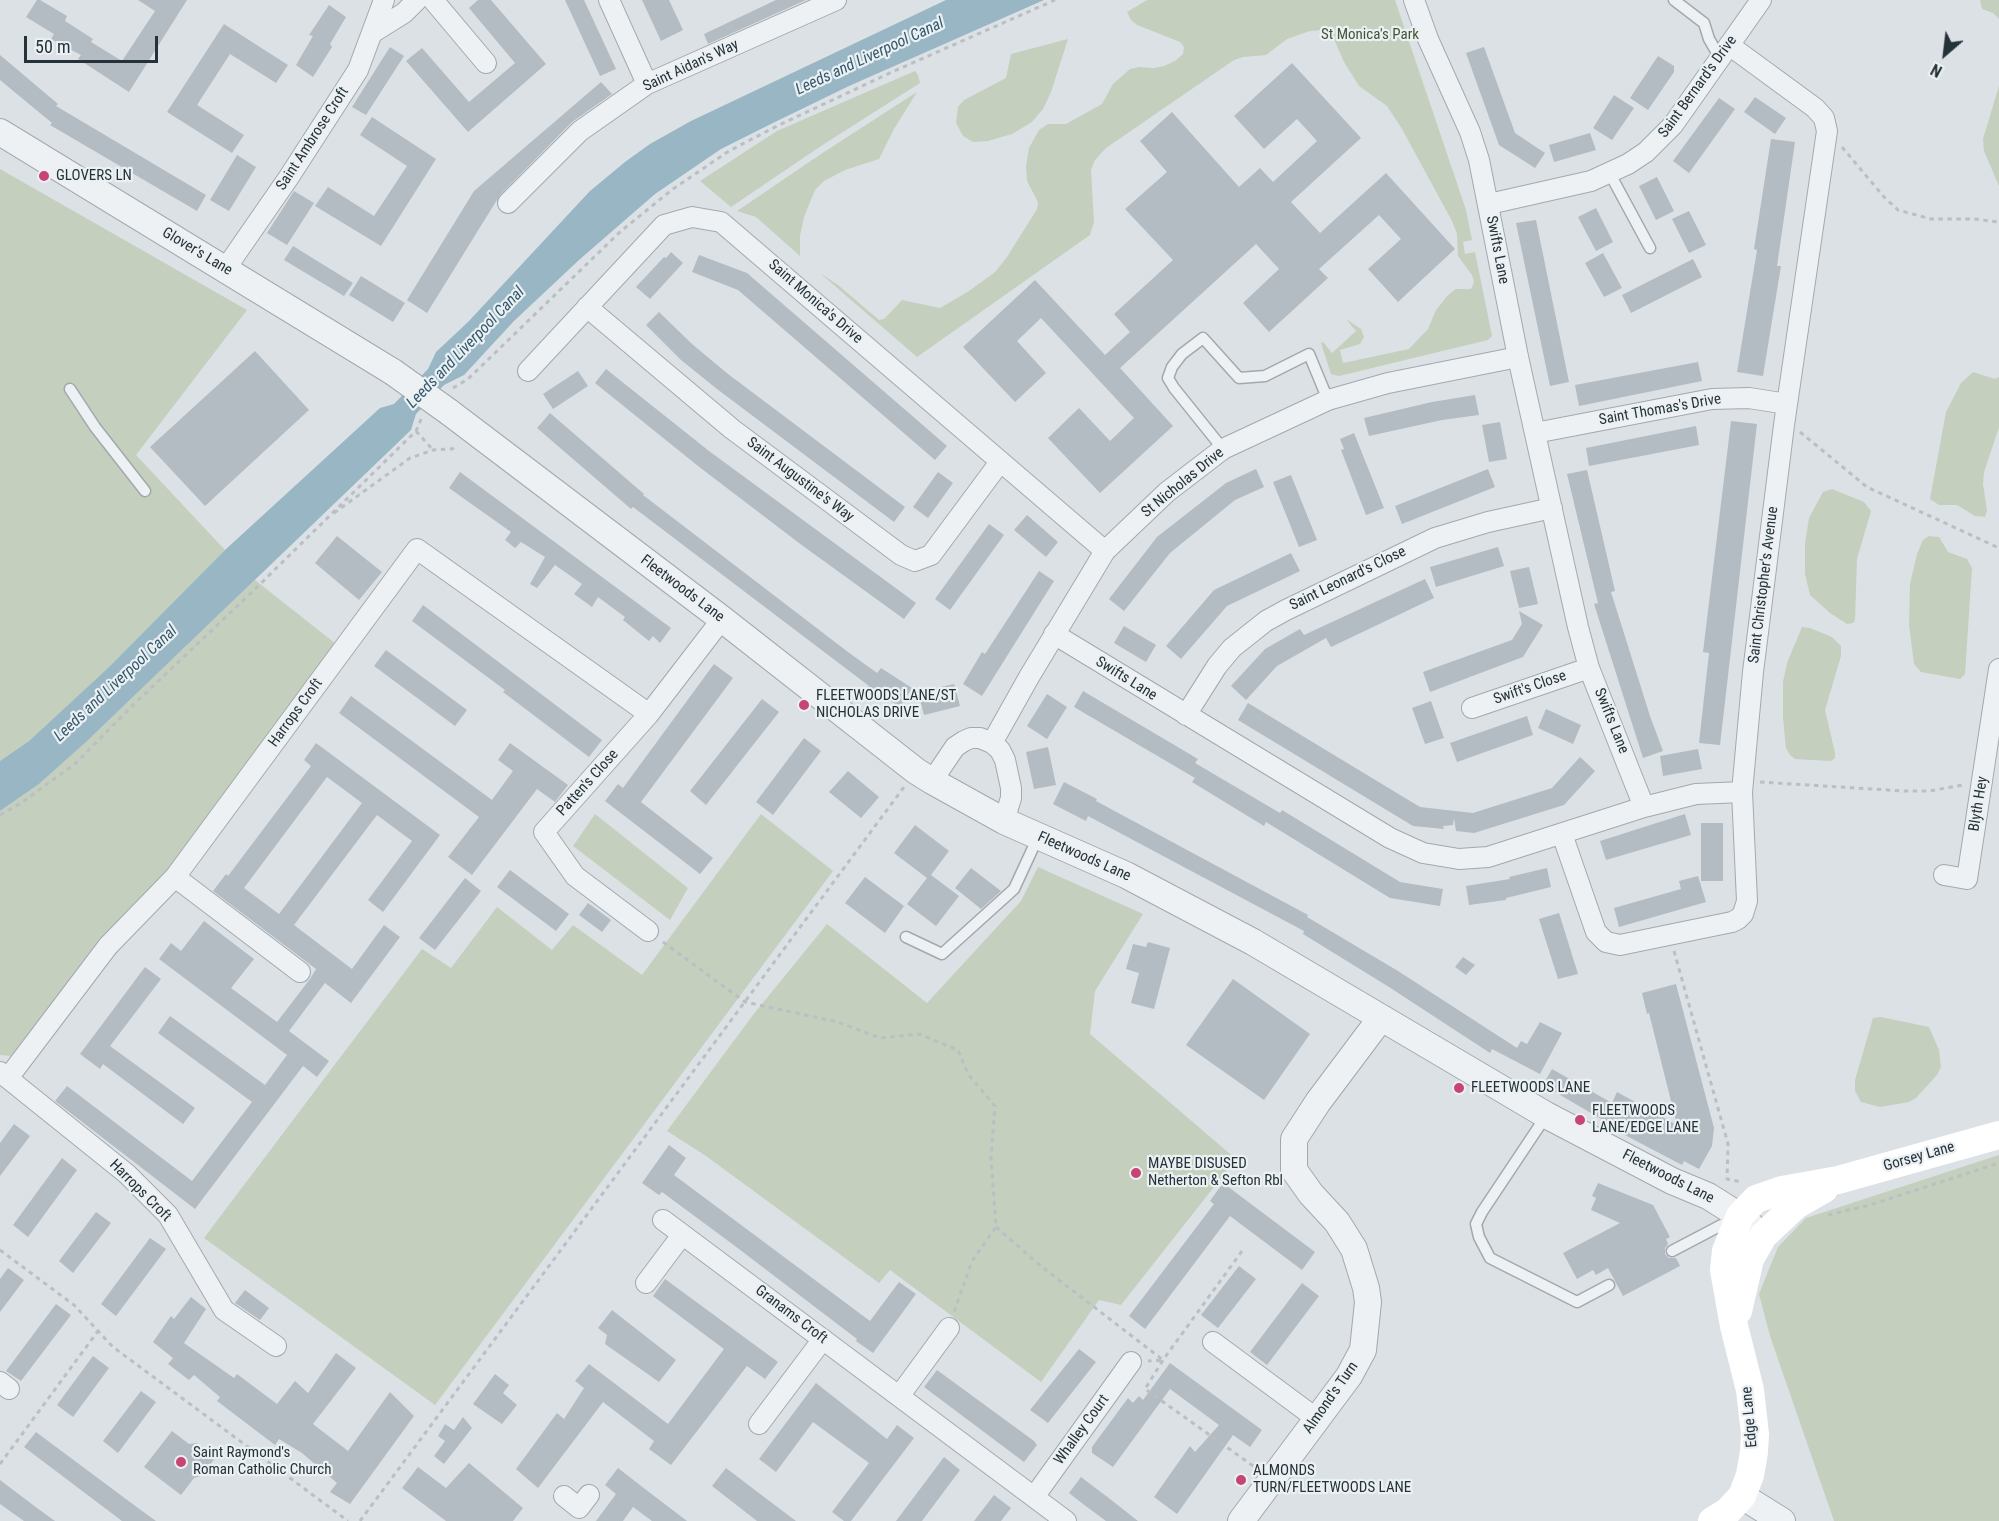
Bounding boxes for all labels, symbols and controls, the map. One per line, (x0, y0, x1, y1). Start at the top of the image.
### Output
water label: Leeds and Liverpool Canal (793, 14, 947, 100)
scale bar (27, 24, 160, 62)
north arrow (1915, 24, 1975, 84)
park label: St Monica's Park (1321, 26, 1419, 44)
street label: Saint Bernard's Drive (1655, 32, 1741, 142)
text: 50 m (35, 36, 70, 57)
street label: Saint Aidan's Way (640, 36, 742, 96)
text: N (1928, 60, 1945, 81)
street label: Saint Ambrose Croft (273, 84, 353, 194)
place label: GLOVERS LN (56, 167, 132, 185)
marker: GLOVERS LN (37, 169, 51, 183)
street label: Swifts Lane (1482, 214, 1512, 286)
street label: Glover's Lane (159, 224, 235, 280)
street label: Saint Monica's Drive (764, 256, 866, 348)
water label: Leeds and Liverpool Canal (403, 283, 529, 413)
street label: Saint Thomas's Drive (1598, 390, 1722, 430)
street label: Saint Augustine's Way (743, 434, 857, 526)
street label: St Nicholas Drive (1138, 444, 1228, 522)
street label: Saint Christopher's Avenue (1745, 506, 1783, 664)
street label: Saint Leonard's Close (1287, 543, 1409, 615)
street label: Fleetwoods Lane (637, 552, 727, 626)
water label: Leeds and Liverpool Canal (50, 622, 182, 746)
street label: Swifts Lane (1092, 653, 1160, 705)
street label: Swift's Close (1491, 667, 1569, 709)
street label: Harrops Croft (265, 675, 327, 751)
street label: Swifts Lane (1590, 686, 1632, 756)
place label: FLEETWOODS LANE/ST NICHOLAS DRIVE (816, 687, 956, 722)
marker: FLEETWOODS LANE/ST NICHOLAS DRIVE (797, 698, 811, 712)
street label: Patten's Close (553, 746, 623, 820)
street label: Blyth Hey (1966, 775, 1992, 833)
street label: Fleetwoods Lane (1035, 828, 1133, 886)
place label: FLEETWOODS LANE (1471, 1079, 1590, 1097)
marker: FLEETWOODS LANE (1452, 1081, 1466, 1095)
place label: FLEETWOODS LANE/EDGE LANE (1592, 1102, 1699, 1137)
marker: FLEETWOODS LANE/EDGE LANE (1573, 1113, 1587, 1127)
street label: Gorsey Lane (1881, 1138, 1957, 1176)
street label: Fleetwoods Lane (1619, 1146, 1717, 1208)
place label: MAYBE DISUSED Netherton & Sefton Rbl (1148, 1155, 1283, 1190)
street label: Harrops Croft (105, 1156, 175, 1226)
marker: MAYBE DISUSED Netherton & Sefton Rbl (1129, 1166, 1143, 1180)
street label: Granams Croft (751, 1282, 831, 1348)
street label: Almond's Turn (1299, 1358, 1363, 1438)
street label: Edge Lane (1738, 1386, 1762, 1448)
street label: Whalley Court (1051, 1392, 1113, 1468)
place label: Saint Raymond's Roman Catholic Church (193, 1444, 331, 1479)
marker: Saint Raymond's Roman Catholic Church (174, 1455, 188, 1469)
place label: ALMONDS TURN/FLEETWOODS LANE (1253, 1462, 1411, 1497)
marker: ALMONDS TURN/FLEETWOODS LANE (1234, 1473, 1248, 1487)

